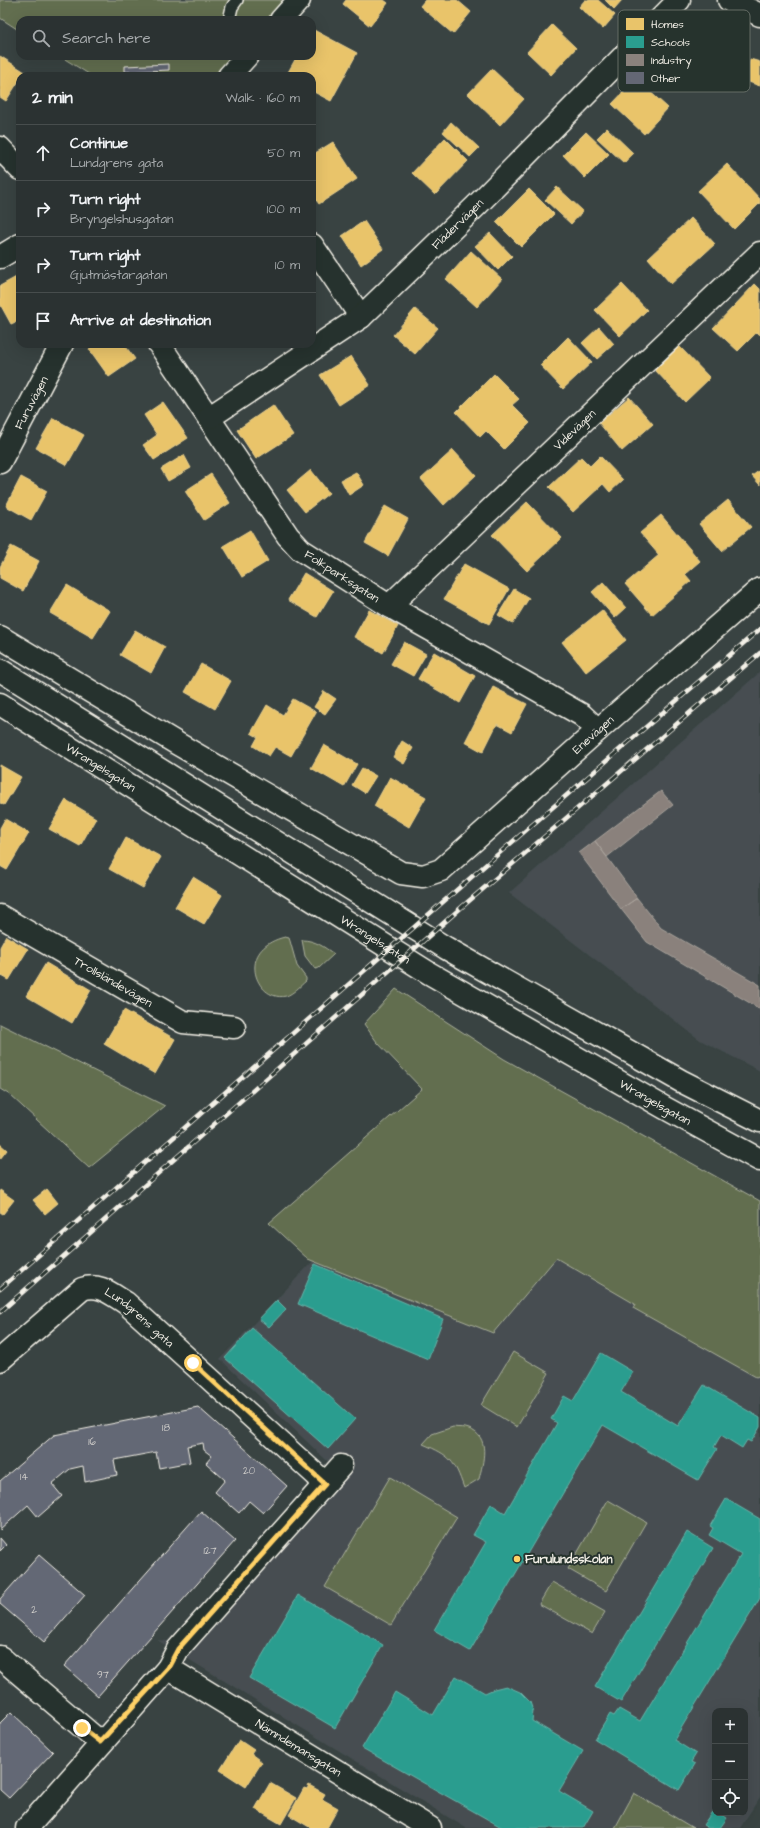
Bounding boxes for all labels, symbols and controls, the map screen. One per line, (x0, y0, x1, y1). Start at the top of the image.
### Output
legend (618, 10, 750, 92)
search box (16, 16, 316, 60)
text: Homes (651, 17, 684, 32)
icon: search (30, 27, 52, 49)
text: Search here (62, 28, 151, 49)
text: Schools (651, 35, 691, 50)
text: Industry (651, 53, 691, 69)
text: Other (651, 71, 680, 86)
text: 2 min (32, 86, 73, 110)
text: Walk · 160 m (226, 89, 300, 107)
text: Continue (70, 133, 128, 154)
icon: ahead (32, 142, 54, 164)
text: 50 m (267, 144, 300, 162)
text: Lundgrens gata (70, 154, 163, 172)
text: Turn right (70, 189, 141, 210)
street label: Flädervägen (427, 195, 487, 253)
icon: right (32, 198, 54, 220)
text: 100 m (267, 200, 300, 218)
text: Bryngelshusgatan (70, 210, 174, 228)
text: Turn right (70, 245, 141, 266)
icon: right (32, 254, 54, 276)
text: 10 m (275, 256, 300, 274)
text: Gjutmästargatan (70, 266, 167, 284)
icon: arrive (32, 310, 54, 332)
text: Arrive at destination (70, 310, 211, 331)
street label: Furuvägen (10, 373, 52, 432)
street label: Videvägen (549, 405, 600, 454)
street label: Folkparksgatan (301, 546, 383, 606)
street label: Enevägen (568, 711, 618, 758)
street label: Wrangelsgatan (62, 739, 139, 796)
street label: Wrangelsgatan (337, 911, 414, 968)
street label: Trollsländevägen (71, 952, 156, 1011)
street label: Wrangelsgatan (616, 1075, 694, 1129)
street label: Lundgrens gata (102, 1283, 178, 1351)
route start (184, 1354, 202, 1372)
house number: 18 (162, 1421, 170, 1435)
house number: 16 (88, 1435, 96, 1449)
house number: 20 (243, 1464, 255, 1478)
house number: 14 (20, 1470, 28, 1484)
house number: 127 (203, 1544, 217, 1558)
place label: Furulundsskolan (525, 1551, 612, 1568)
marker: Furulundsskolan (512, 1554, 522, 1564)
house number: 2 (31, 1603, 37, 1617)
house number: 97 (97, 1668, 109, 1682)
map controls (712, 1708, 748, 1816)
button: + (712, 1708, 748, 1744)
street label: Nämndemansgatan (252, 1715, 345, 1781)
route end (73, 1719, 91, 1737)
button: − (712, 1744, 748, 1780)
button: locate (712, 1780, 748, 1816)

